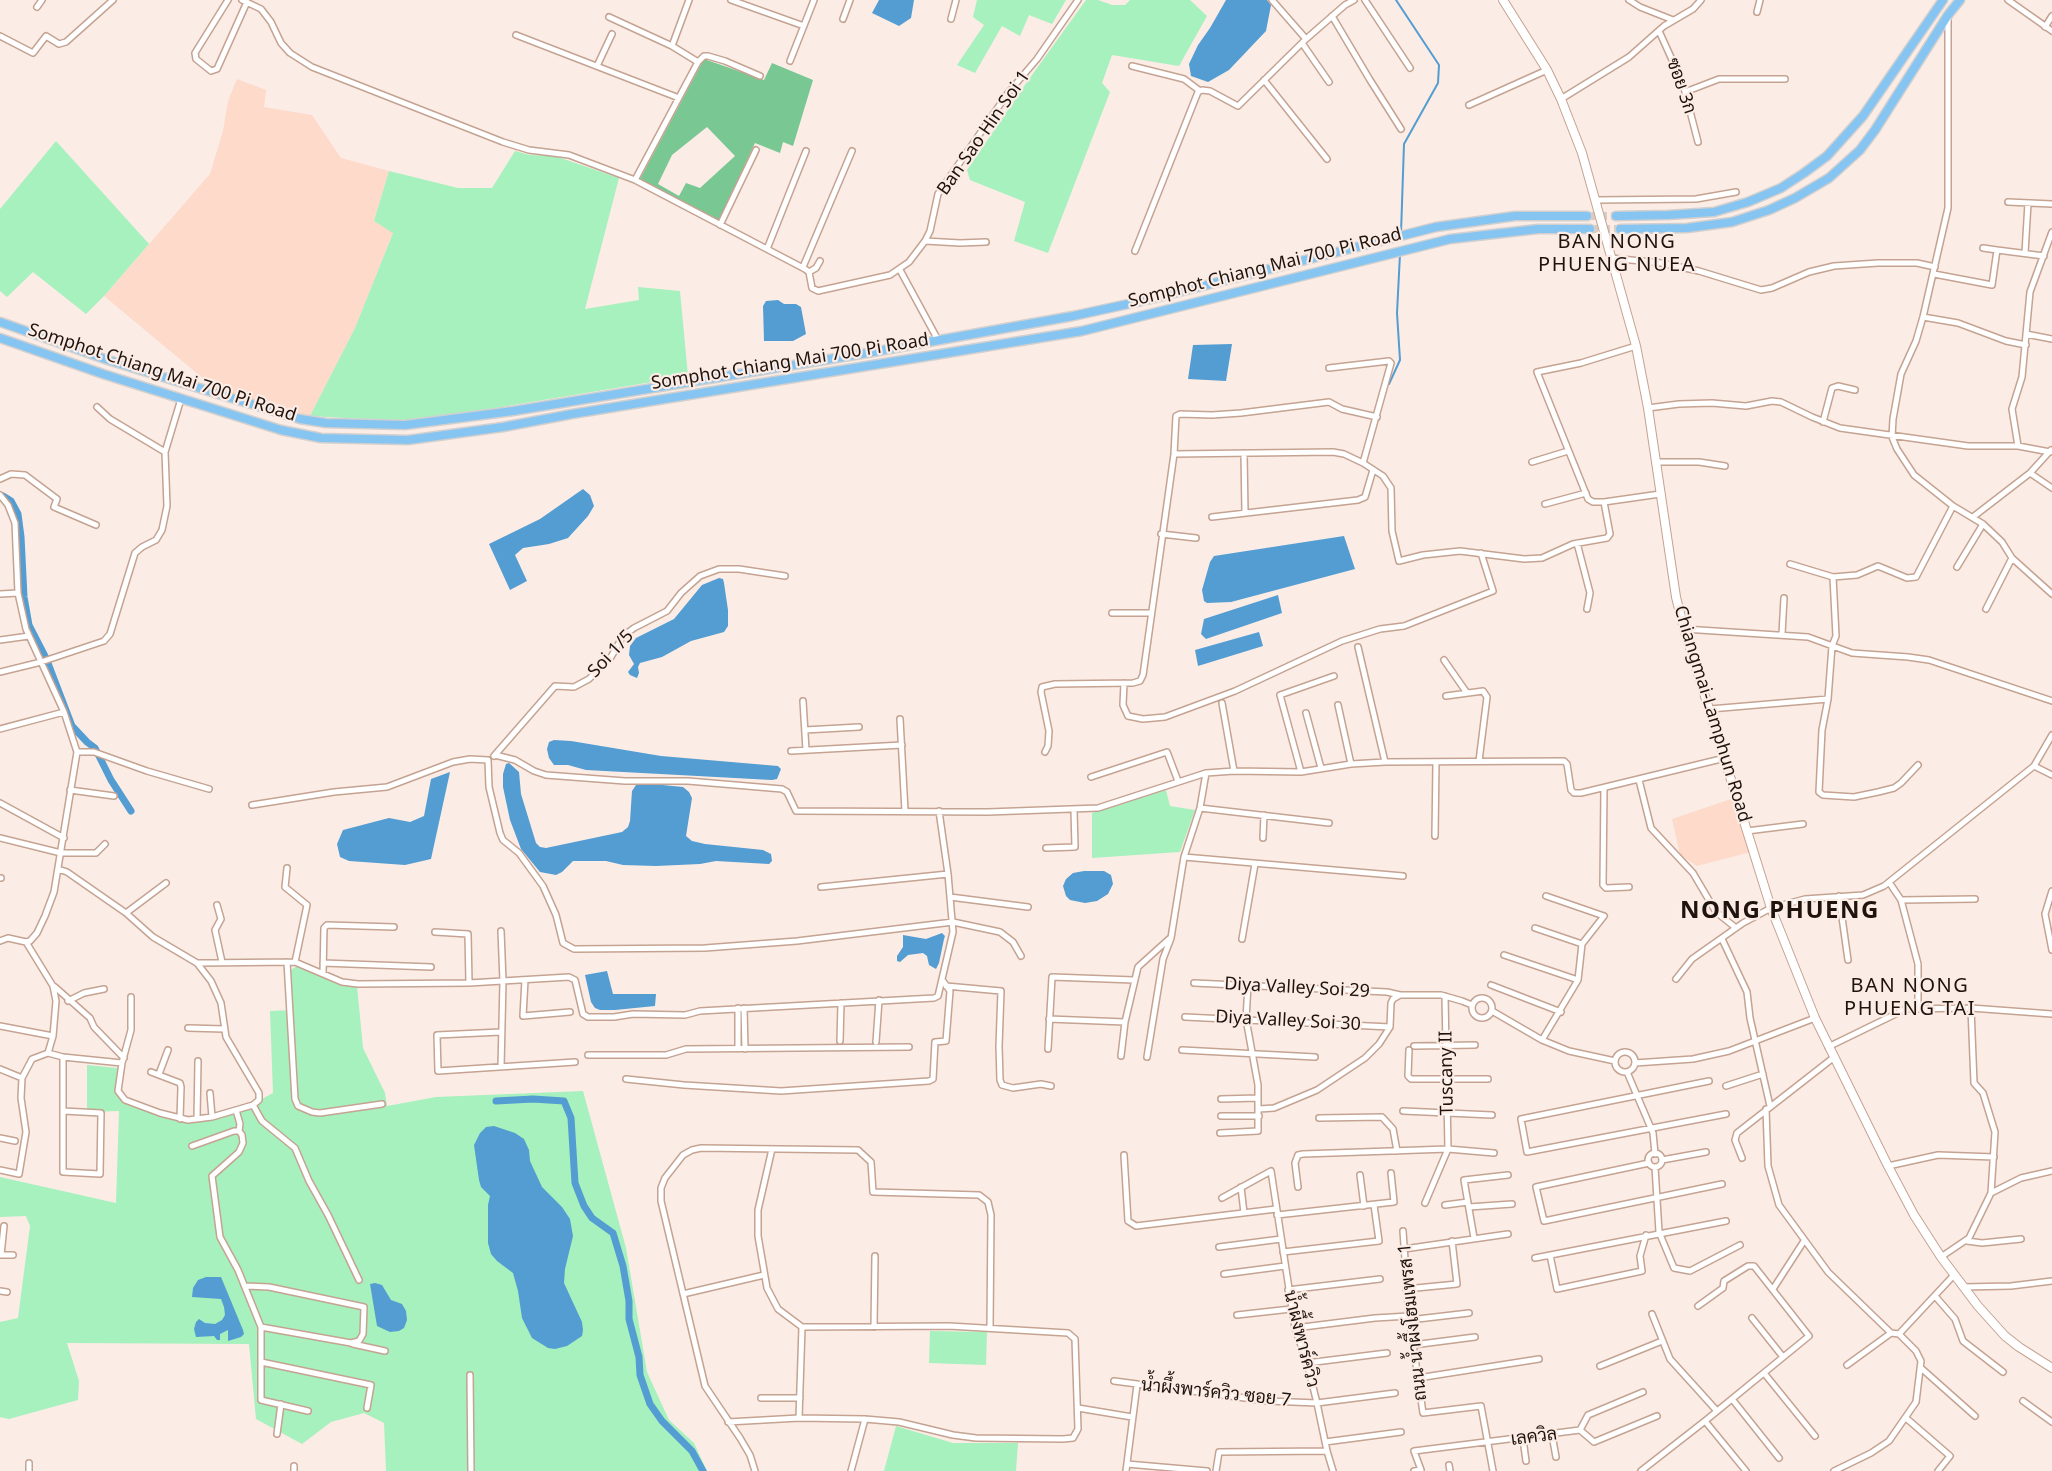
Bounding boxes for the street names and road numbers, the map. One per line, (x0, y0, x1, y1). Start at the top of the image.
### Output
street label: ซอย 3ก (1661, 55, 1701, 117)
street label: Ban Sao Hin Soi 1 (933, 66, 1035, 200)
street label: Somphot Chiang Mai 700 Pi Road (1126, 224, 1404, 312)
street label: Somphot Chiang Mai 700 Pi Road (25, 319, 299, 427)
street label: Somphot Chiang Mai 700 Pi Road (650, 329, 930, 395)
street label: Chiangmai-Lamphun Road (1669, 603, 1755, 825)
street label: Soi 1/5 (584, 626, 638, 682)
street label: Diya Valley Soi 29 (1224, 973, 1370, 1003)
street label: Diya Valley Soi 30 (1215, 1006, 1361, 1036)
street label: Tuscany II (1435, 1030, 1459, 1116)
street label: ถนน น้ำผึ้งโฮมเพรส 1 (1394, 1242, 1432, 1402)
street label: น้ำผึ้งพาร์ควิว (1279, 1288, 1323, 1390)
street label: น้ำผึ้งพาร์ควิว ซอย 7 (1140, 1374, 1292, 1412)
street label: เลควิล (1510, 1423, 1558, 1451)

